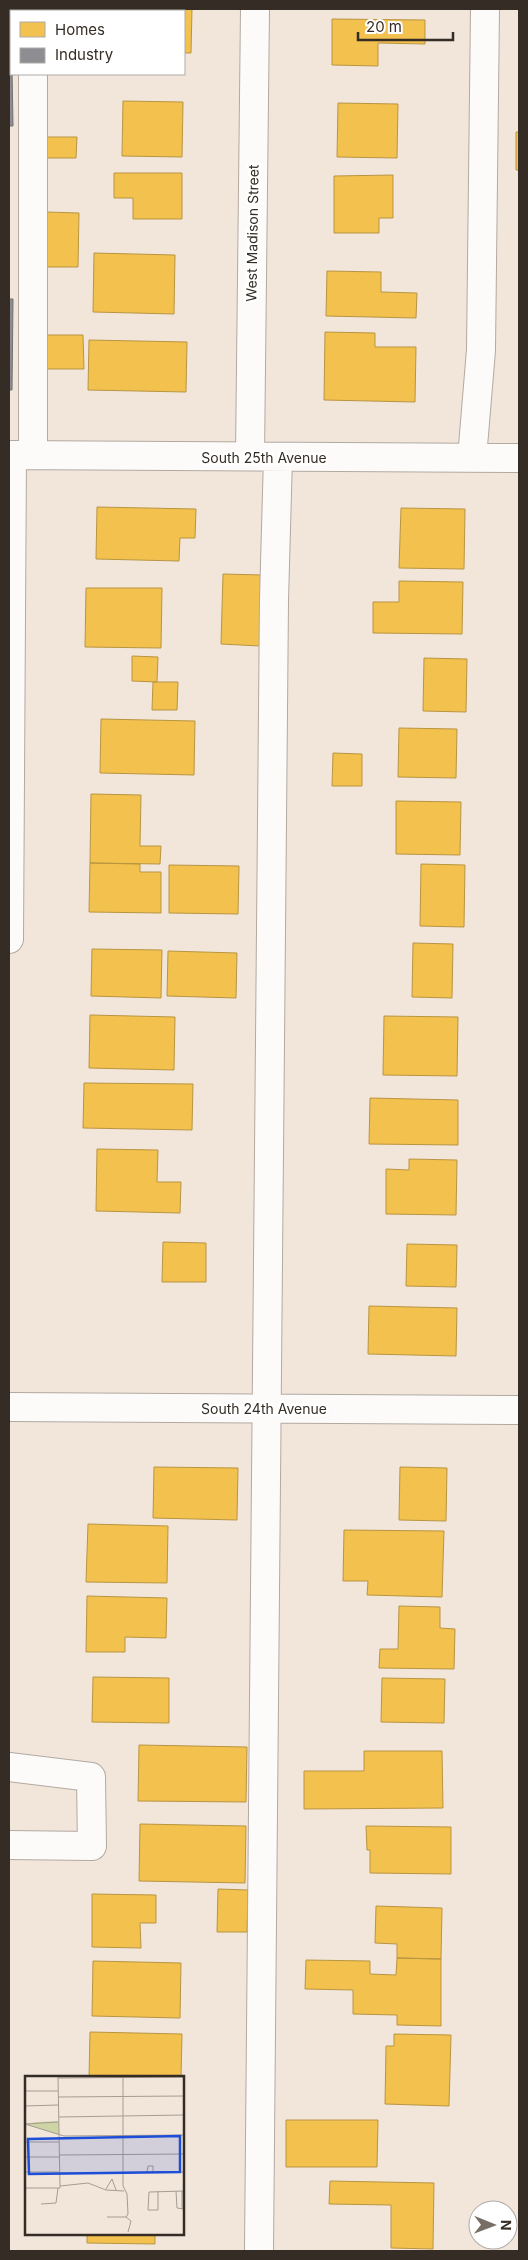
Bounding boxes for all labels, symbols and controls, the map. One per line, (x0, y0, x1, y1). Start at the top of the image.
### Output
legend (10, 10, 185, 75)
scale bar (358, 10, 453, 42)
text: 20 m (366, 17, 402, 36)
text: Homes (55, 20, 105, 39)
text: Industry (55, 45, 114, 64)
street label: West Madison Street (242, 164, 262, 302)
street label: South 25th Avenue (201, 449, 327, 466)
street label: South 24th Avenue (201, 1400, 327, 1417)
inset map (25, 2076, 184, 2235)
north arrow (468, 2200, 518, 2250)
text: N (498, 2220, 515, 2231)

